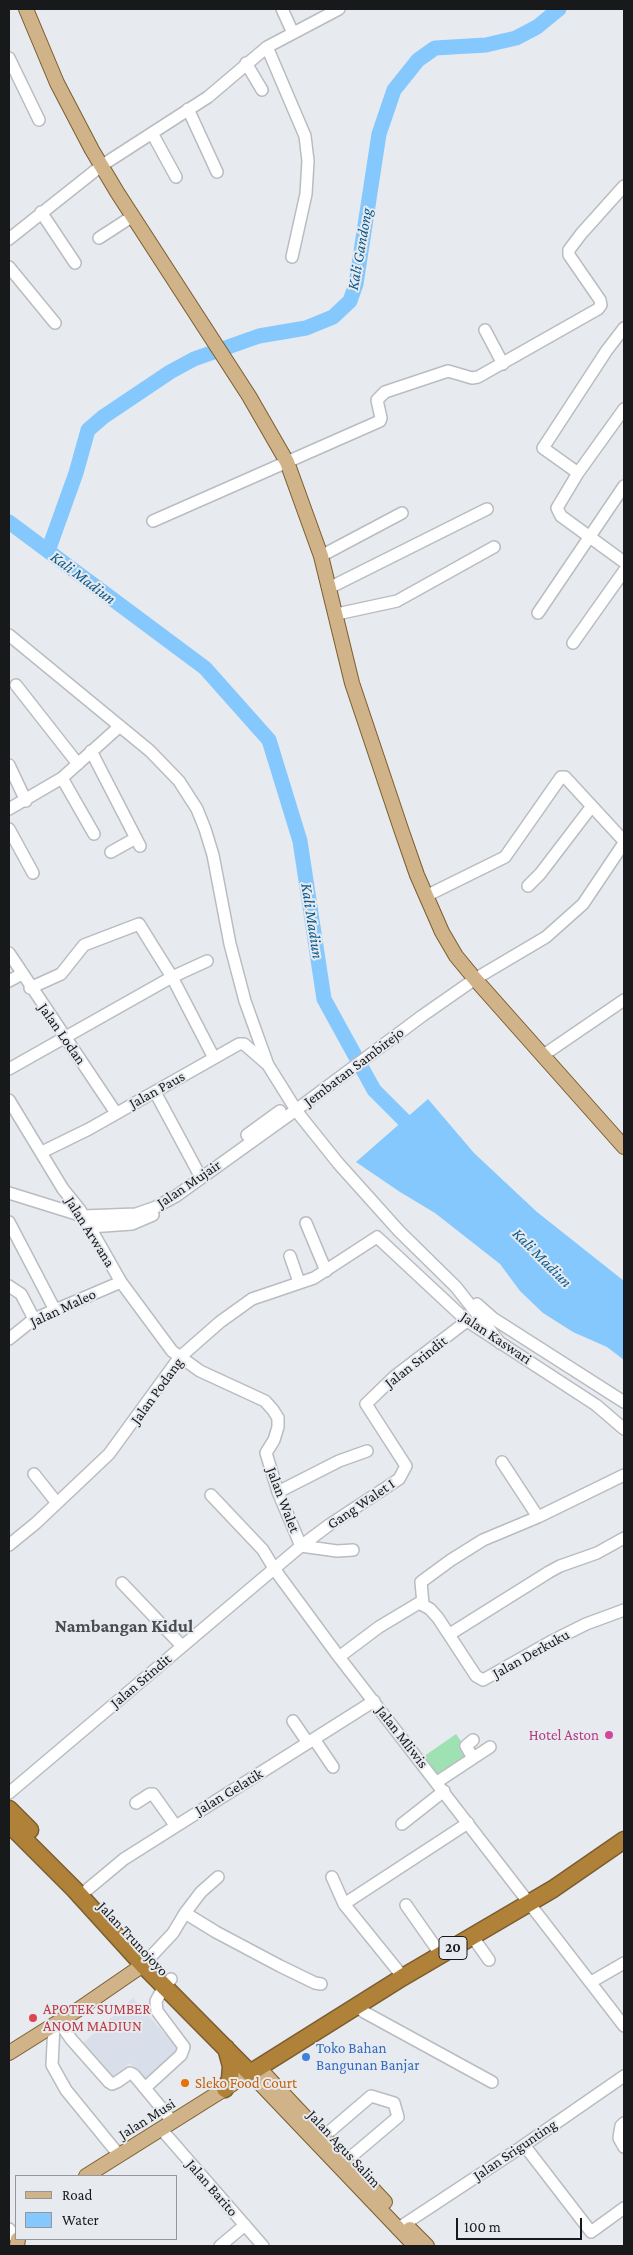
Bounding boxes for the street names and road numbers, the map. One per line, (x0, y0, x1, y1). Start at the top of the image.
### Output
street label: Jalan Lodan (34, 1000, 90, 1068)
street label: Jembatan Sambirejo (300, 1023, 408, 1111)
street label: Jalan Paus (126, 1067, 188, 1113)
street label: Jalan Mujair (154, 1156, 224, 1212)
street label: Jalan Arwana (61, 1193, 119, 1271)
street label: Jalan Maleo (27, 1285, 99, 1331)
street label: Jalan Kaswari (457, 1308, 535, 1368)
street label: Jalan Srindit (381, 1332, 451, 1392)
street label: Jalan Podang (127, 1354, 187, 1428)
street label: Jalan Walet (262, 1465, 304, 1535)
street label: Gang Walet I (324, 1475, 398, 1533)
street label: Jalan Derkuku (489, 1626, 573, 1682)
street label: Jalan Srindit (107, 1650, 175, 1712)
street label: Jalan Mliwis (372, 1702, 432, 1772)
street label: Jalan Gelatik (192, 1765, 266, 1819)
street label: Jalan Trunojoyo (94, 1898, 172, 1980)
road number: 20 (439, 1936, 467, 1960)
street label: Jalan Musi (115, 2095, 179, 2143)
street label: Jalan Agus Salim (304, 2107, 384, 2191)
street label: Jalan Srigunting (470, 2115, 560, 2185)
street label: Jalan Barito (182, 2156, 242, 2220)

